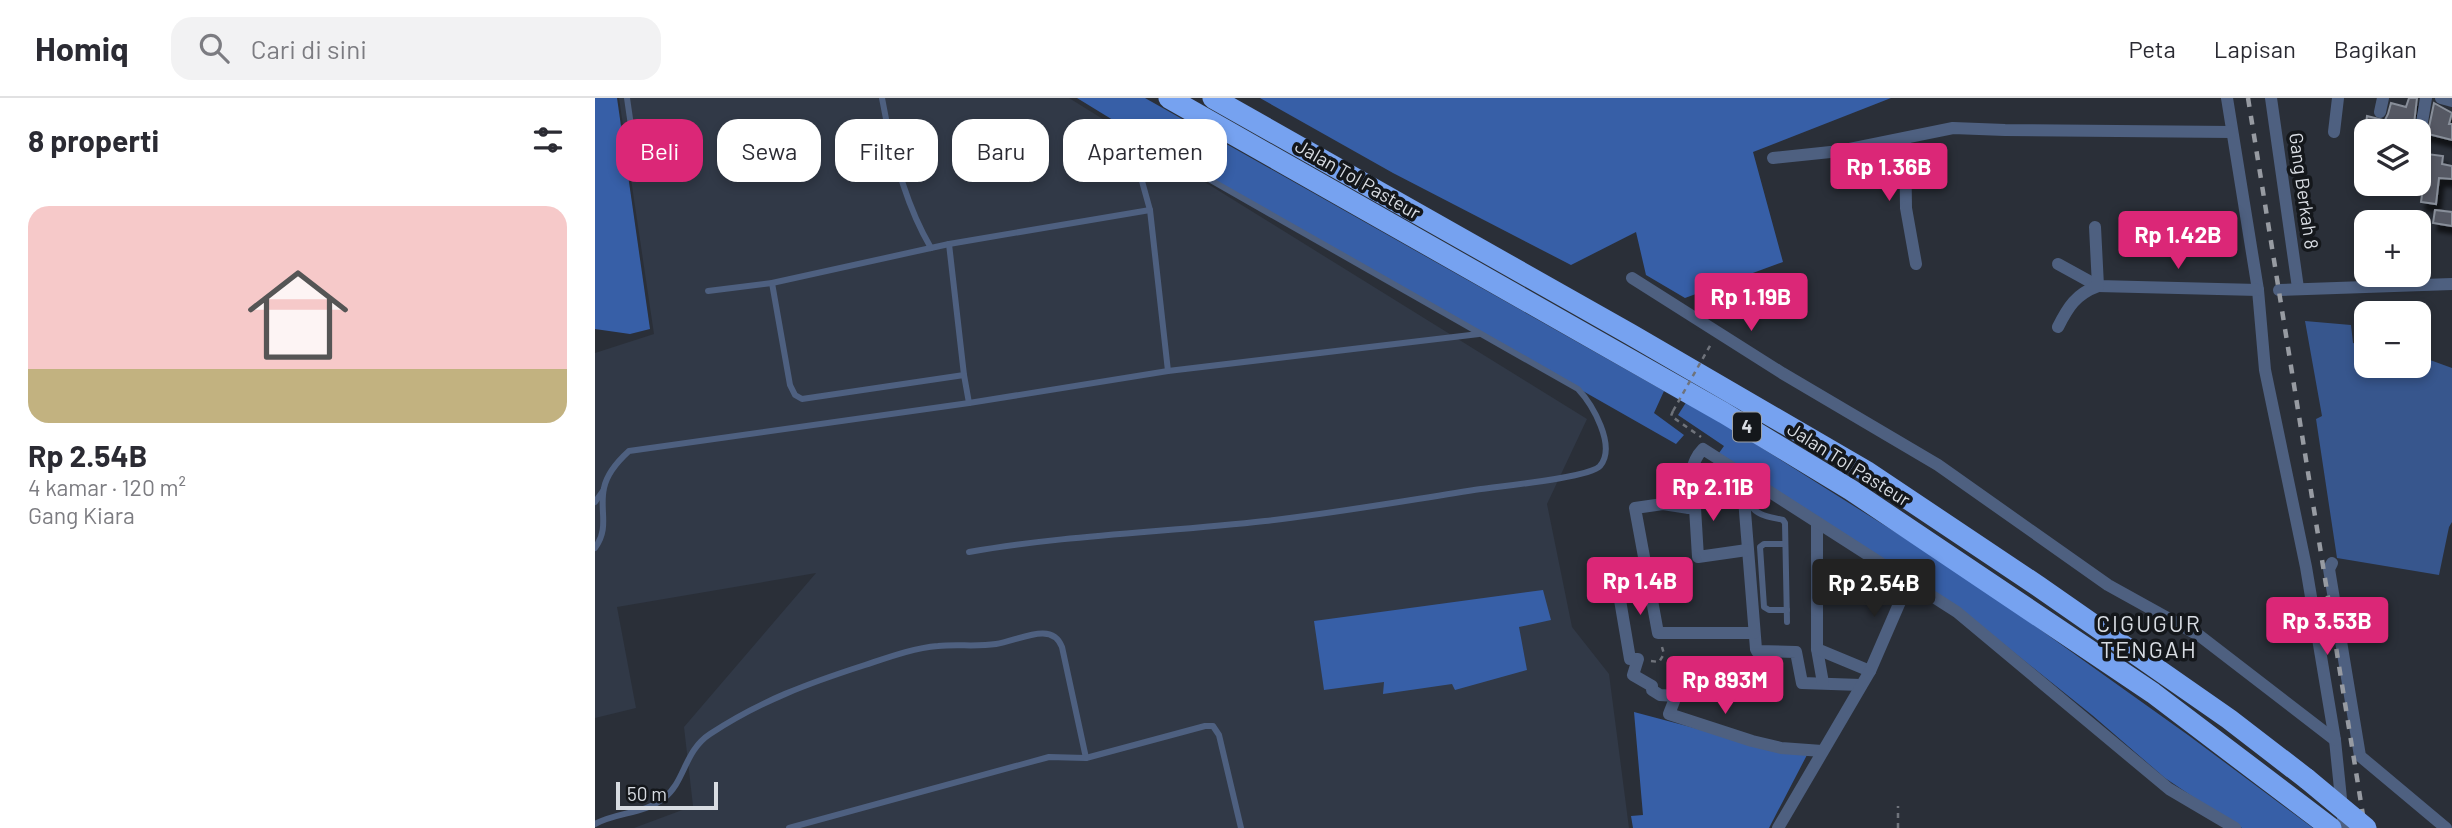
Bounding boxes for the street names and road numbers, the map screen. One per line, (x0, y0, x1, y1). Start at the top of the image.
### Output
street label: Gang Berkah 8 (2285, 131, 2324, 251)
street label: Jalan Tol Pasteur (1292, 133, 1425, 224)
road number: 4 (1733, 412, 1761, 442)
street label: Jalan Tol Pasteur (1784, 417, 1915, 511)

